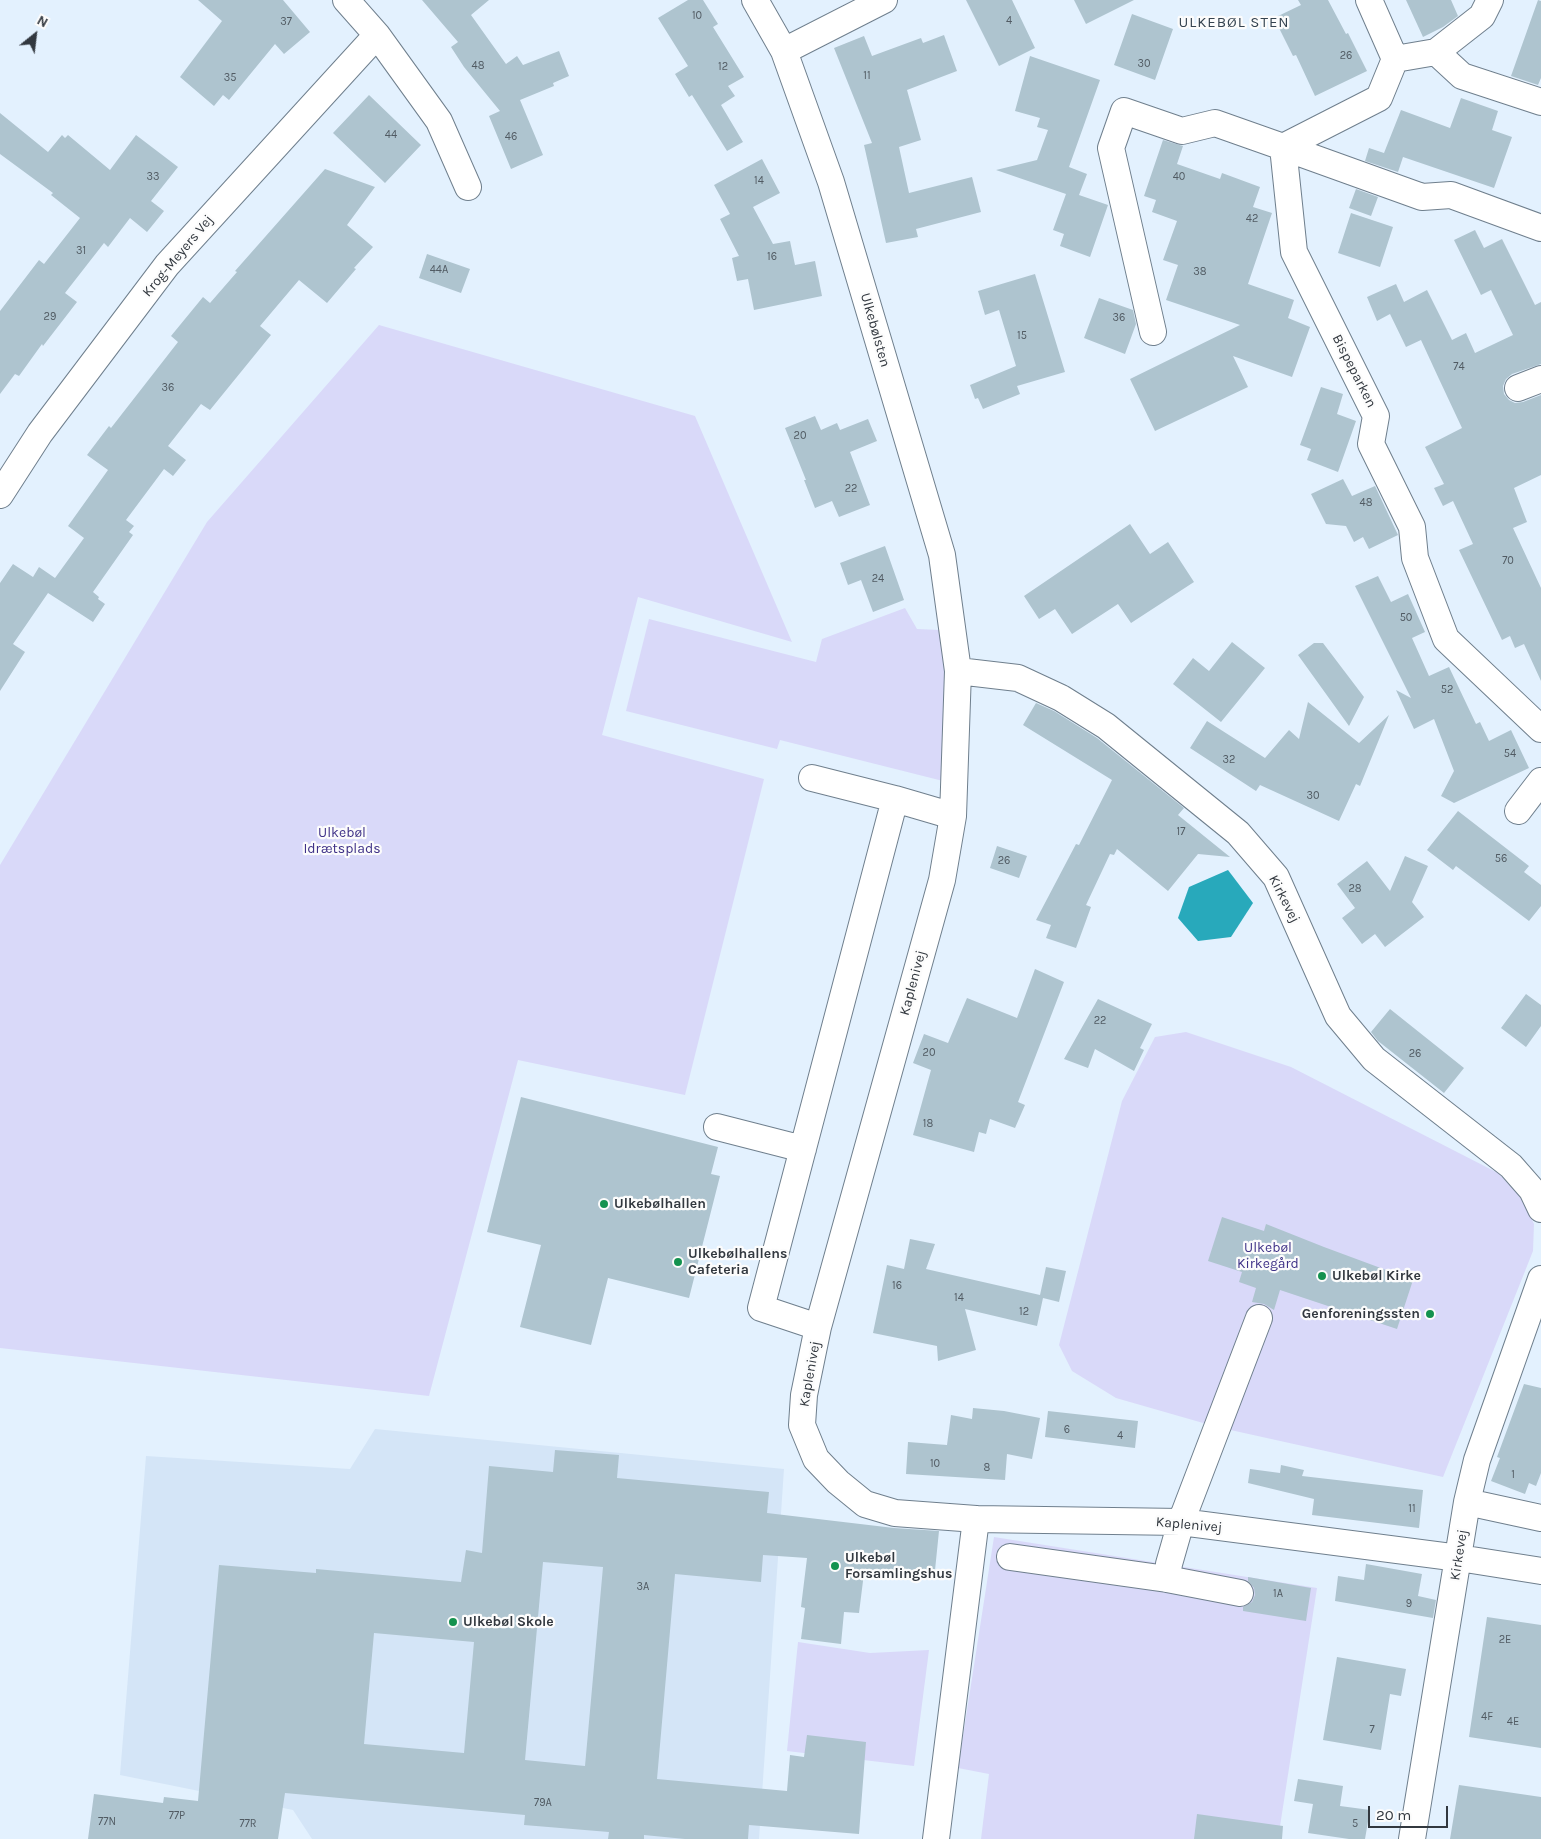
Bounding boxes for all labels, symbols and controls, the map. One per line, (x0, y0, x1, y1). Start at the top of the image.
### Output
house number: 10 (692, 9, 702, 23)
north arrow (10, 10, 60, 60)
text: N (34, 12, 51, 31)
house number: 4 (1006, 14, 1012, 28)
district label: ULKEBØL STEN (1177, 14, 1291, 32)
house number: 37 (280, 15, 292, 29)
house number: 26 (1340, 49, 1352, 63)
house number: 30 (1137, 57, 1151, 71)
house number: 48 (472, 59, 484, 73)
house number: 12 (718, 60, 728, 74)
house number: 11 (863, 69, 871, 83)
house number: 35 (224, 71, 236, 85)
house number: 44 (385, 128, 397, 142)
house number: 46 (505, 130, 517, 144)
house number: 33 (147, 170, 159, 184)
house number: 40 (1173, 170, 1185, 184)
house number: 14 (754, 174, 764, 188)
street label: Krog-Meyers Vej (139, 212, 217, 300)
house number: 42 (1246, 212, 1258, 226)
house number: 31 (76, 244, 86, 258)
house number: 16 (767, 250, 777, 264)
house number: 44A (430, 263, 448, 277)
house number: 38 (1193, 265, 1207, 279)
street label: Ulkebølsten (856, 291, 894, 369)
house number: 29 (44, 310, 56, 324)
house number: 36 (1113, 311, 1125, 325)
house number: 15 (1017, 329, 1027, 343)
street label: Bispeparken (1328, 332, 1380, 410)
house number: 74 (1453, 360, 1465, 374)
house number: 36 (162, 381, 174, 395)
house number: 20 (794, 429, 806, 443)
house number: 22 (845, 482, 857, 496)
house number: 48 (1360, 496, 1372, 510)
house number: 70 (1502, 554, 1514, 568)
house number: 24 (872, 572, 884, 586)
house number: 50 (1400, 611, 1412, 625)
house number: 52 (1441, 683, 1453, 697)
house number: 54 (1504, 747, 1516, 761)
house number: 32 (1223, 753, 1235, 767)
house number: 30 (1306, 789, 1320, 803)
park label: Ulkebøl Idrætsplads (303, 825, 381, 858)
house number: 17 (1177, 825, 1185, 839)
house number: 56 (1495, 852, 1507, 866)
house number: 26 (998, 854, 1010, 868)
street label: Kirkevej (1265, 872, 1303, 926)
house number: 28 (1348, 882, 1362, 896)
street label: Kaplenivej (896, 949, 930, 1017)
house number: 22 (1094, 1014, 1106, 1028)
house number: 20 (923, 1046, 935, 1060)
house number: 26 (1409, 1047, 1421, 1061)
house number: 18 (923, 1117, 933, 1131)
place label: Ulkebølhallen (614, 1196, 706, 1212)
marker: Ulkebølhallen (598, 1198, 610, 1210)
park label: Ulkebøl Kirkegård (1237, 1240, 1299, 1272)
place label: Ulkebølhallens Cafeteria (688, 1246, 787, 1278)
marker: Ulkebølhallens Cafeteria (672, 1256, 684, 1268)
place label: Ulkebøl Kirke (1332, 1268, 1421, 1284)
marker: Ulkebøl Kirke (1316, 1270, 1328, 1282)
house number: 16 (892, 1279, 902, 1293)
house number: 14 (954, 1291, 964, 1305)
house number: 12 (1019, 1305, 1029, 1319)
place label: Genforeningssten (1302, 1306, 1420, 1322)
marker: Genforeningssten (1424, 1308, 1436, 1320)
street label: Kaplenivej (796, 1340, 824, 1408)
house number: 6 (1064, 1423, 1070, 1437)
house number: 4 (1117, 1429, 1123, 1443)
house number: 10 (930, 1457, 940, 1471)
house number: 8 (984, 1461, 990, 1475)
house number: 1 (1511, 1468, 1515, 1482)
house number: 11 (1408, 1502, 1416, 1516)
street label: Kaplenivej (1155, 1514, 1223, 1536)
street label: Kirkevej (1447, 1528, 1471, 1582)
place label: Ulkebøl Forsamlingshus (845, 1550, 952, 1582)
marker: Ulkebøl Forsamlingshus (829, 1560, 841, 1572)
house number: 3A (637, 1580, 649, 1594)
house number: 1A (1273, 1587, 1283, 1601)
house number: 9 (1406, 1597, 1412, 1611)
place label: Ulkebøl Skole (463, 1614, 554, 1630)
marker: Ulkebøl Skole (447, 1616, 459, 1628)
house number: 2E (1499, 1633, 1511, 1647)
house number: 4F (1481, 1710, 1493, 1724)
house number: 4E (1507, 1715, 1519, 1729)
house number: 7 (1369, 1723, 1375, 1737)
house number: 79A (534, 1796, 552, 1810)
scale bar (1371, 1796, 1451, 1828)
text: 20 m (1376, 1806, 1411, 1824)
house number: 77P (169, 1809, 185, 1823)
house number: 77N (98, 1815, 116, 1829)
house number: 77R (239, 1817, 257, 1831)
house number: 5 (1352, 1817, 1358, 1831)

